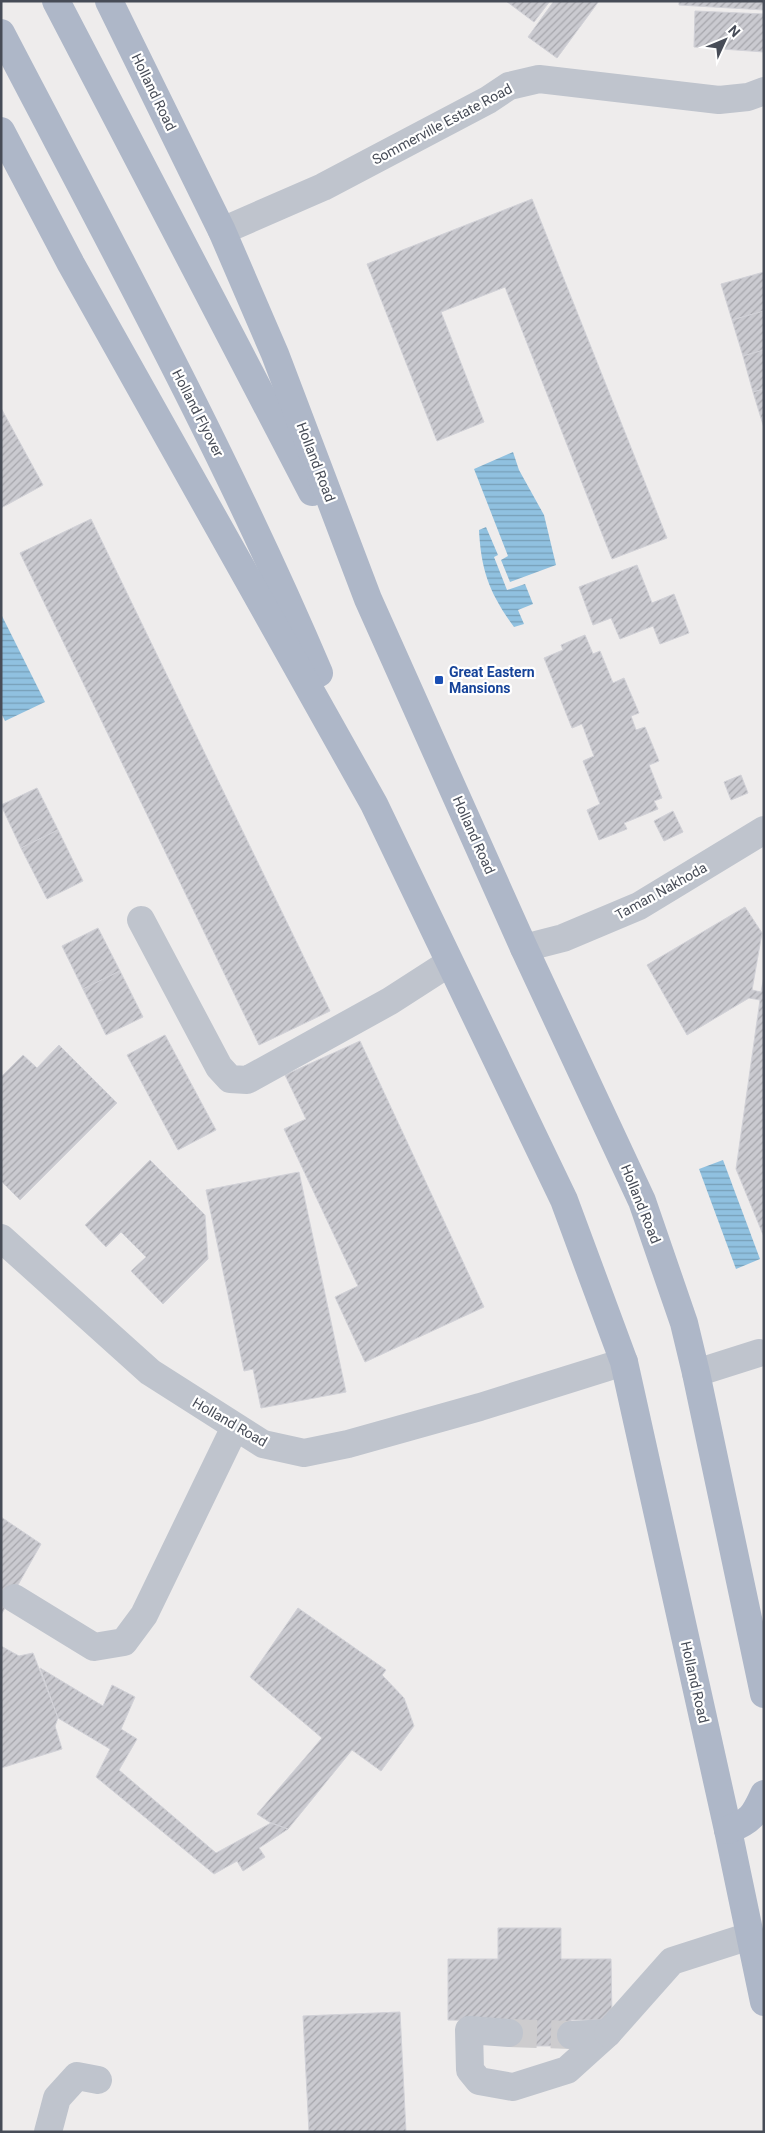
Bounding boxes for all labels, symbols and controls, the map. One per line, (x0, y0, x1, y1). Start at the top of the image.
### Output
north arrow (700, 15, 750, 65)
text: N (725, 22, 744, 40)
street label: Holland Road (128, 51, 180, 133)
street label: Sommerville Estate Road (369, 80, 515, 168)
street label: Holland Flyover (169, 367, 227, 460)
street label: Holland Road (294, 420, 338, 504)
place label: Great Eastern Mansions (449, 664, 535, 696)
marker: Great Eastern Mansions (433, 674, 445, 686)
street label: Holland Road (450, 794, 498, 876)
street label: Taman Nakhoda (612, 859, 710, 923)
street label: Holland Road (618, 1162, 664, 1246)
street label: Holland Road (190, 1394, 270, 1450)
street label: Holland Road (678, 1639, 712, 1725)

